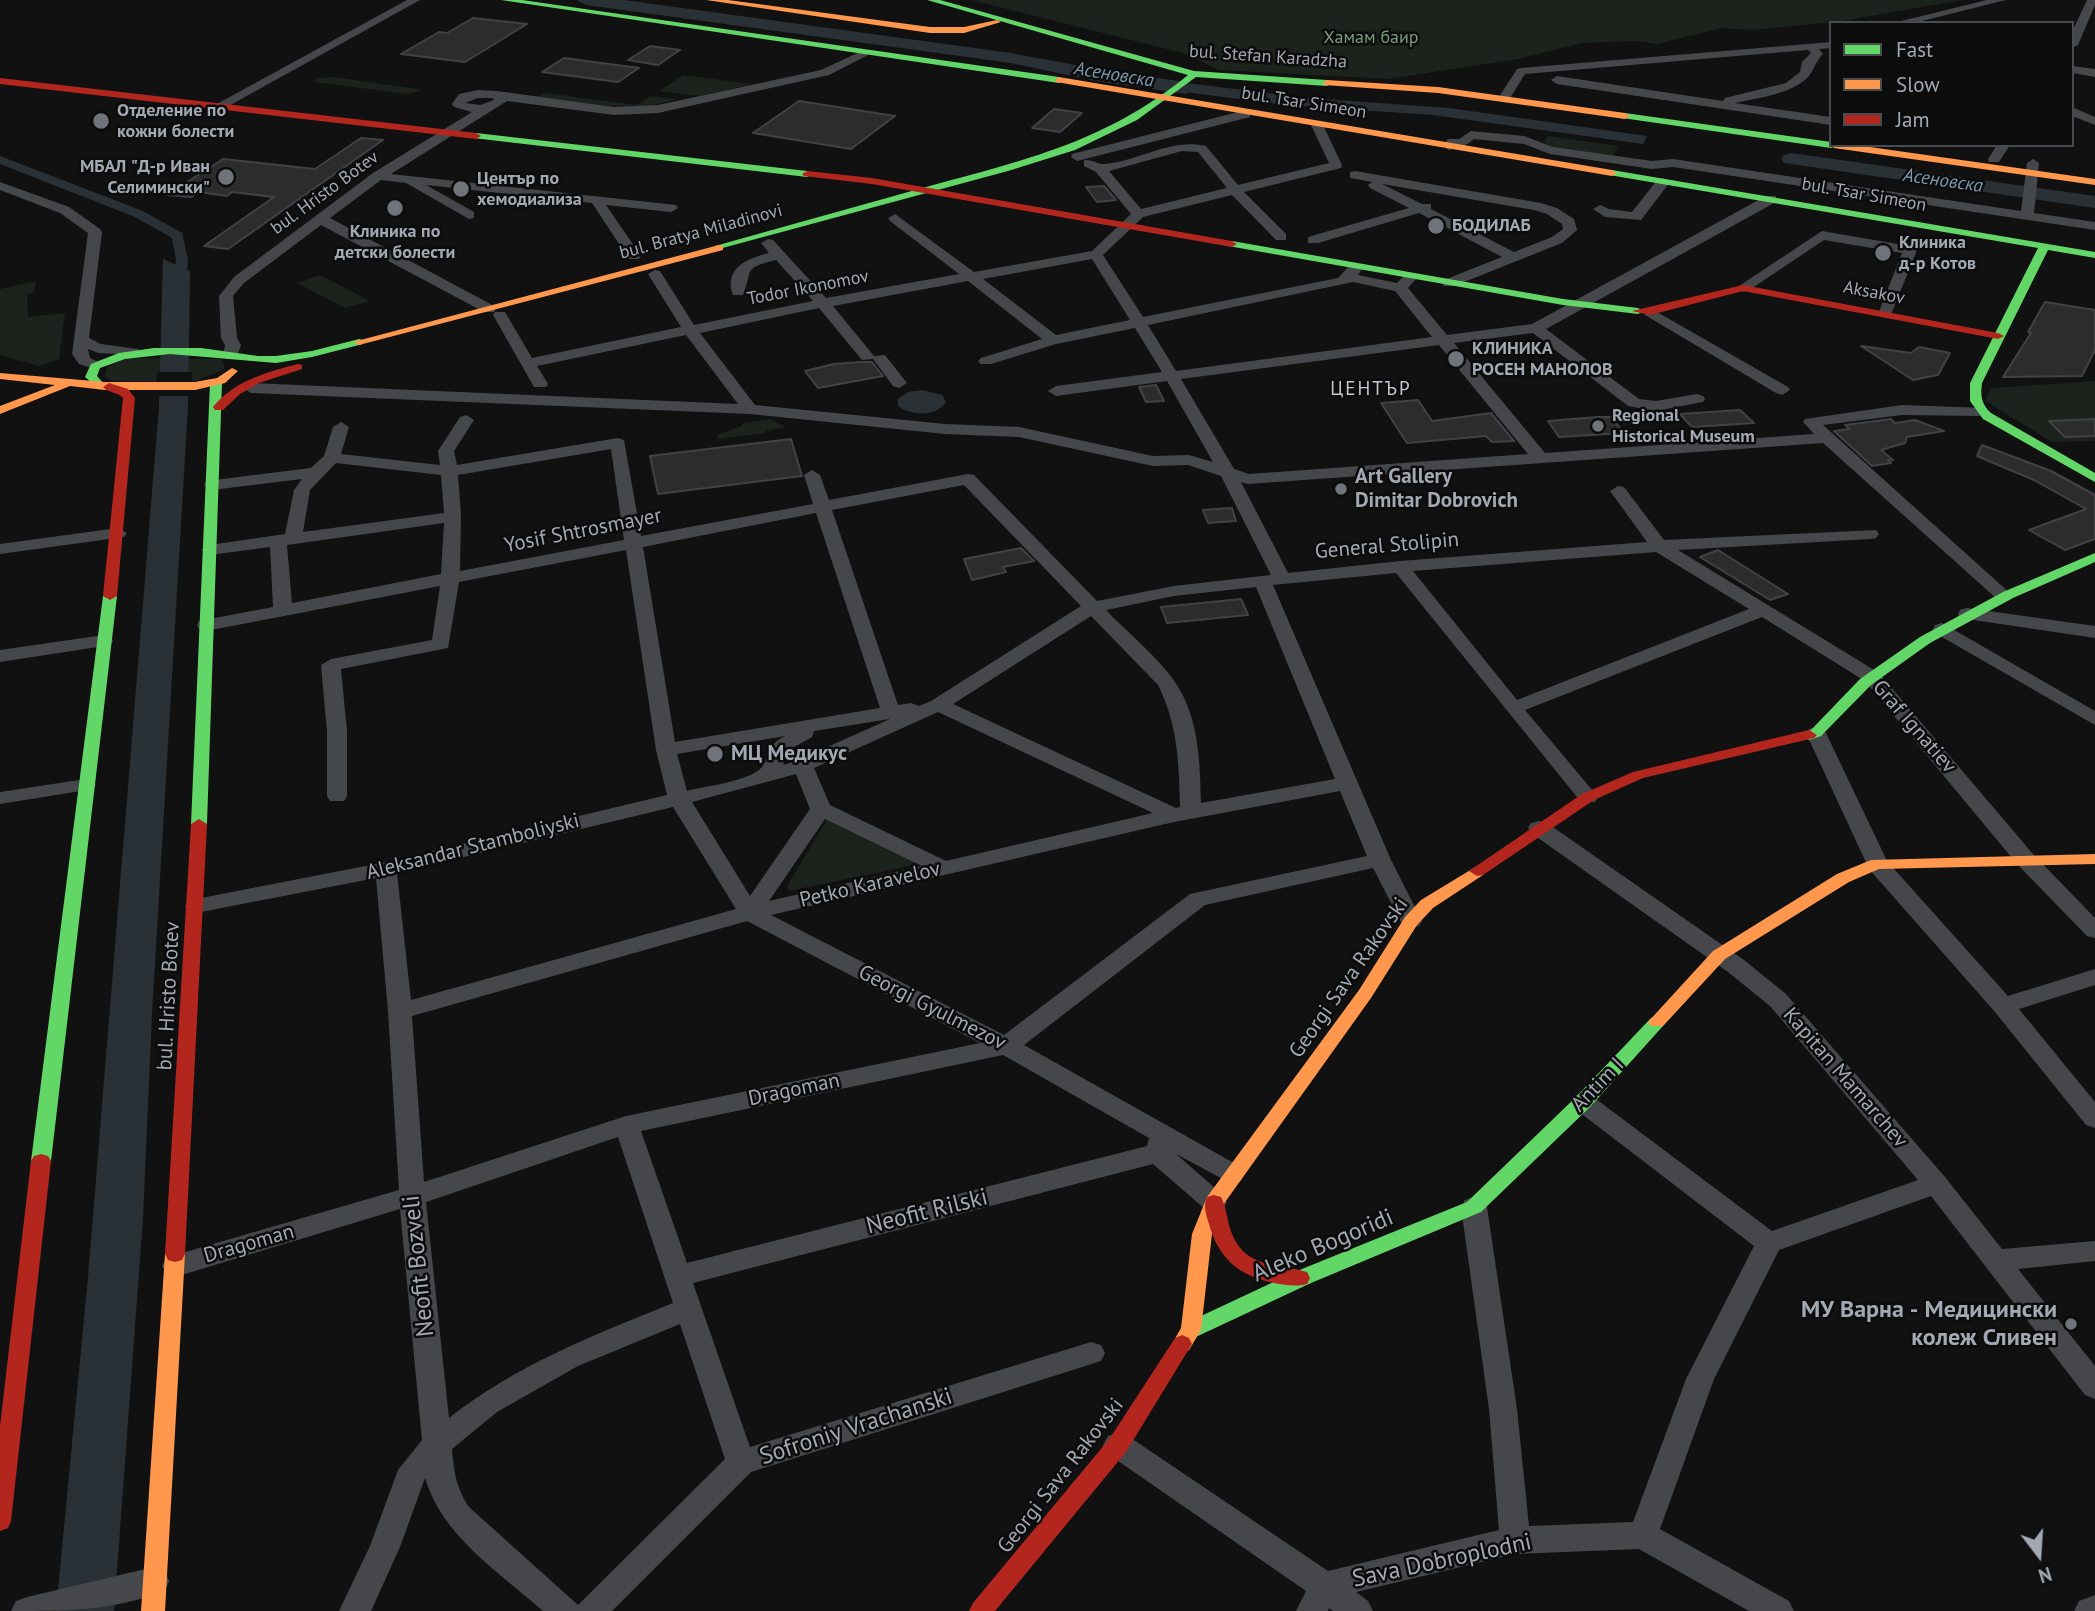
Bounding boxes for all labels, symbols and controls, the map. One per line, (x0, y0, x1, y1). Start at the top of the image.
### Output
legend (1829, 21, 2074, 147)
park label: Хамам баир (1323, 27, 1419, 49)
text: Fast (1896, 36, 1933, 63)
street label: bul. Stefan Karadzha (1188, 41, 1348, 73)
water label: Асеновска (1073, 57, 1155, 93)
text: Slow (1896, 71, 1940, 98)
street label: bul. Tsar Simeon (1240, 82, 1368, 124)
place label: Отделение по кожни болести (117, 100, 234, 142)
text: Jam (1896, 106, 1930, 133)
marker: Отделение по кожни болести (91, 111, 111, 131)
street label: bul. Hristo Botev (267, 147, 383, 239)
place label: МБАЛ "Д-р Иван Селимински" (80, 156, 210, 198)
water label: Асеновска (1902, 164, 1984, 198)
marker: МБАЛ "Д-р Иван Селимински" (216, 167, 236, 187)
place label: Център по хемодиализа (477, 168, 582, 210)
street label: bul. Tsar Simeon (1800, 173, 1928, 217)
marker: Център по хемодиализа (451, 179, 471, 199)
marker: Клиника по детски болести (385, 198, 405, 218)
street label: bul. Bratya Miladinovi (617, 200, 785, 264)
place label: БОДИЛАБ (1452, 215, 1531, 237)
marker: БОДИЛАБ (1426, 216, 1446, 236)
place label: Клиника по детски болести (335, 221, 455, 264)
place label: Клиника д-р Котов (1899, 232, 1976, 274)
marker: Клиника д-р Котов (1873, 243, 1893, 263)
street label: Todor Ikonomov (746, 266, 870, 310)
street label: Aksakov (1841, 276, 1907, 310)
place label: КЛИНИКА РОСЕН МАНОЛОВ (1472, 338, 1613, 380)
marker: КЛИНИКА РОСЕН МАНОЛОВ (1446, 349, 1466, 369)
district label: ЦЕНТЪР (1331, 379, 1411, 401)
place label: Regional Historical Museum (1612, 405, 1755, 448)
marker: Regional Historical Museum (1590, 418, 1606, 434)
place label: Art Gallery Dimitar Dobrovich (1355, 464, 1518, 514)
marker: Art Gallery Dimitar Dobrovich (1333, 481, 1349, 497)
street label: Yosif Shtrosmayer (502, 503, 664, 559)
street label: General Stolipin (1314, 527, 1460, 565)
street label: Graf Ignatiev (1867, 675, 1961, 779)
place label: МЦ Медикус (731, 741, 847, 767)
marker: МЦ Медикус (705, 744, 725, 764)
street label: Aleksandar Stamboliyski (364, 808, 582, 886)
street label: Petko Karavelov (797, 857, 943, 913)
street label: Georgi Sava Rakovski (1284, 893, 1414, 1063)
street label: bul. Hristo Botev (153, 921, 185, 1071)
street label: Georgi Gyulmezov (854, 960, 1010, 1056)
street label: Kapitan Mamarchev (1777, 1003, 1913, 1153)
street label: Antim I (1566, 1053, 1630, 1117)
street label: Dragoman (746, 1068, 842, 1112)
street label: Neofit Rilski (863, 1183, 991, 1241)
street label: Neofit Bozveli (397, 1194, 441, 1338)
street label: Aleko Bogoridi (1248, 1203, 1398, 1289)
street label: Dragoman (201, 1219, 297, 1269)
place label: МУ Варна - Медицински колеж Сливен (1801, 1296, 2057, 1352)
marker: МУ Варна - Медицински колеж Сливен (2063, 1316, 2079, 1332)
street label: Sofroniy Vrachanski (756, 1382, 956, 1472)
street label: Georgi Sava Rakovski (993, 1393, 1129, 1559)
north arrow (2004, 1520, 2074, 1590)
street label: Sava Dobroplodni (1350, 1528, 1534, 1594)
text: N (2036, 1562, 2055, 1588)

